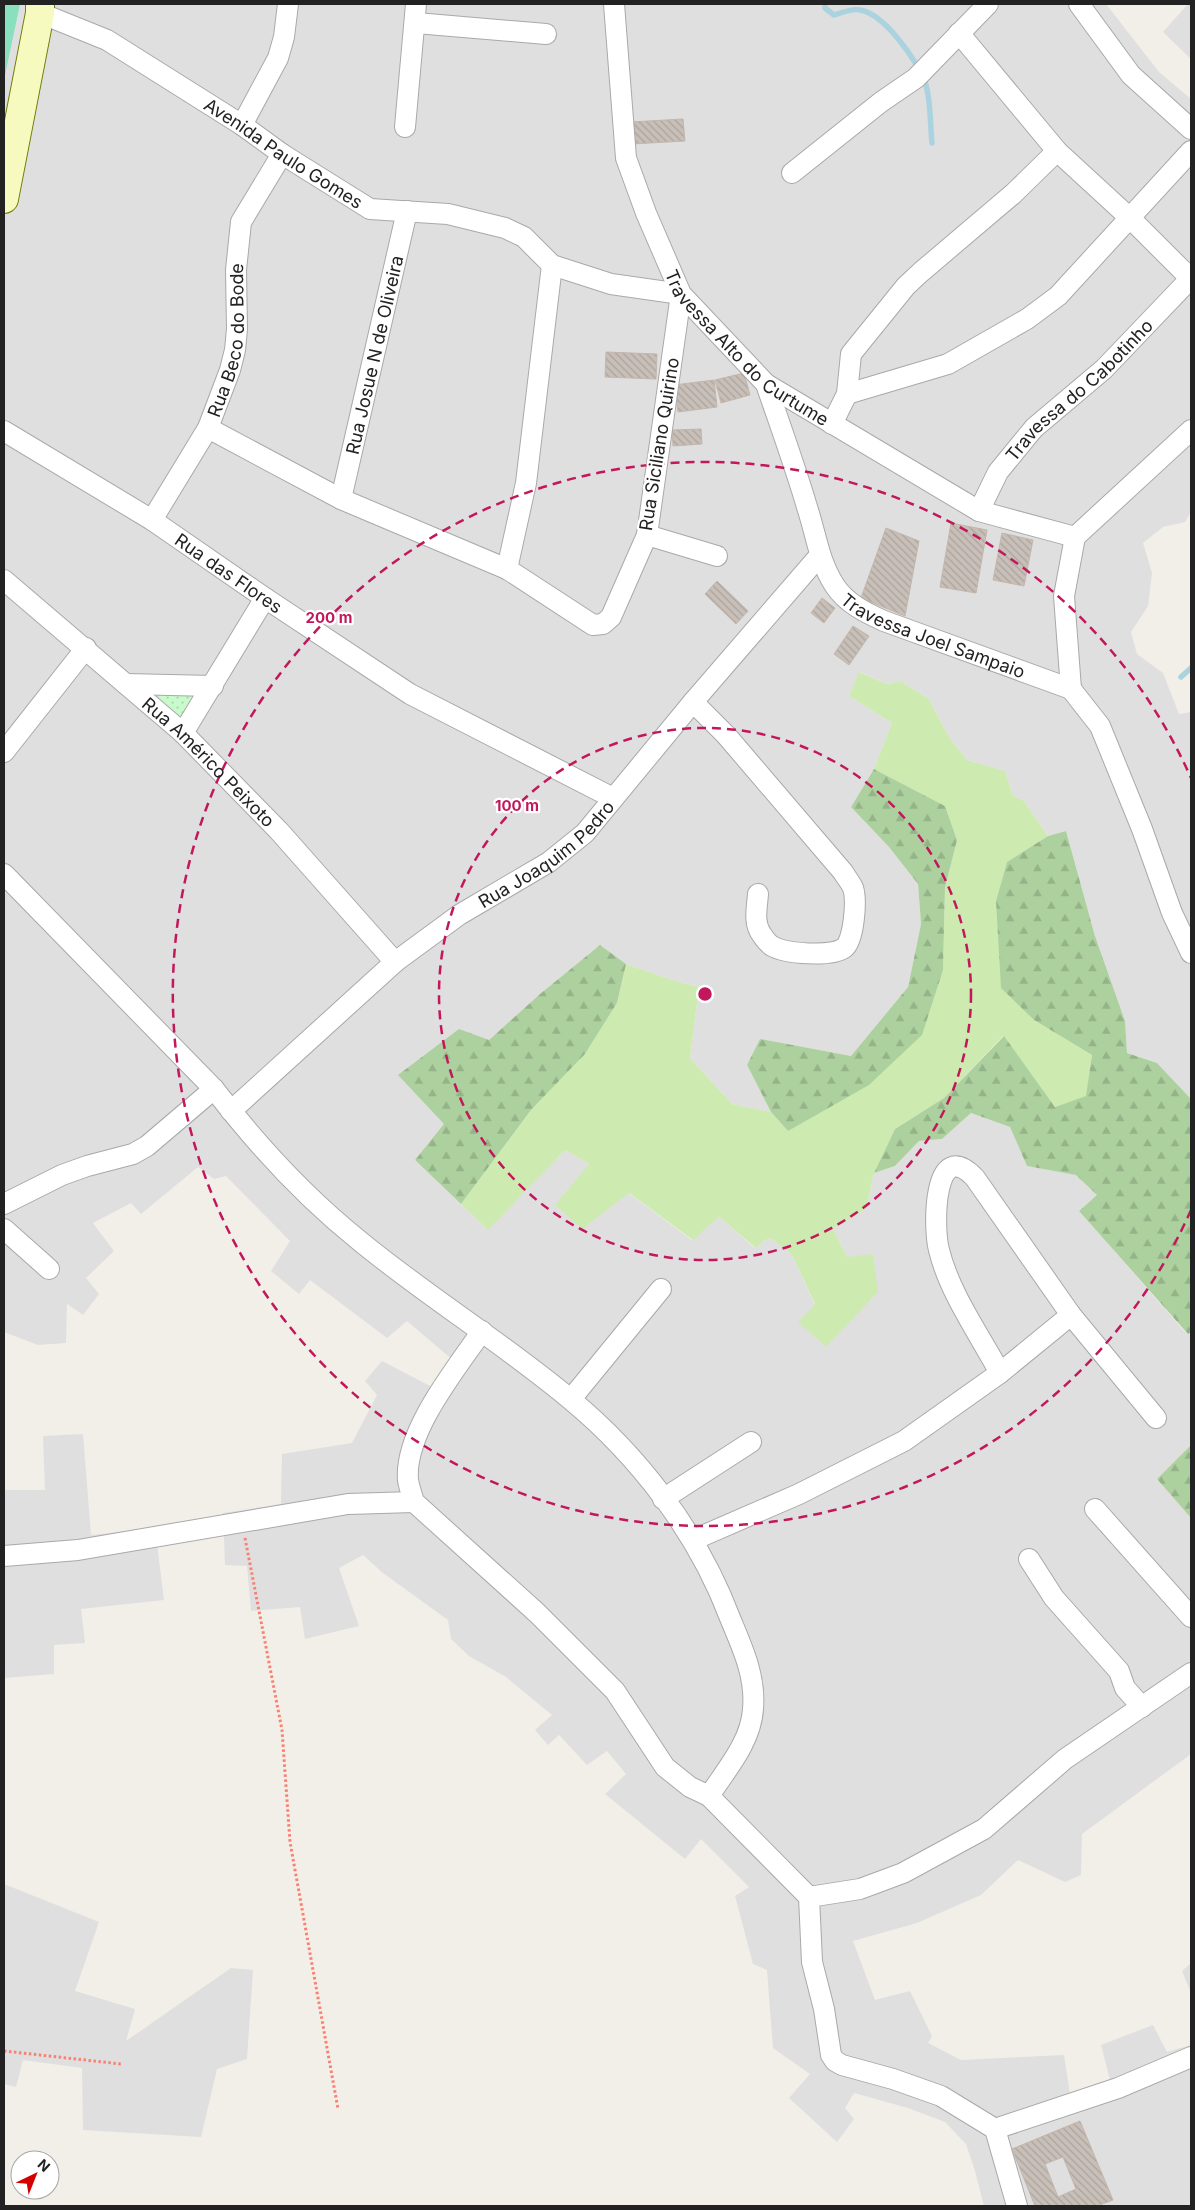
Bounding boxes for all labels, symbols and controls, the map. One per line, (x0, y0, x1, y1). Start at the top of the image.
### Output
street label: Avenida Paulo Gomes (201, 94, 367, 212)
street label: Rua Josue N de Oliveira (341, 253, 407, 456)
street label: Rua Beco do Bode (203, 262, 248, 420)
street label: Travessa Alto do Curtume (661, 266, 833, 430)
street label: Travessa do Cabotinho (1001, 315, 1157, 465)
street label: Rua Siciliano Quirino (635, 356, 683, 532)
street label: Rua das Flores (171, 529, 286, 617)
street label: Travessa Joel Sampaio (837, 589, 1028, 682)
text: 200 m (306, 608, 352, 627)
street label: Rua Américo Peixoto (138, 693, 279, 831)
street label: Rua Joaquim Pedro (474, 796, 618, 912)
text: 100 m (495, 796, 539, 815)
centre of rings (696, 985, 714, 1003)
north arrow (10, 2150, 60, 2200)
text: N (35, 2155, 54, 2175)

